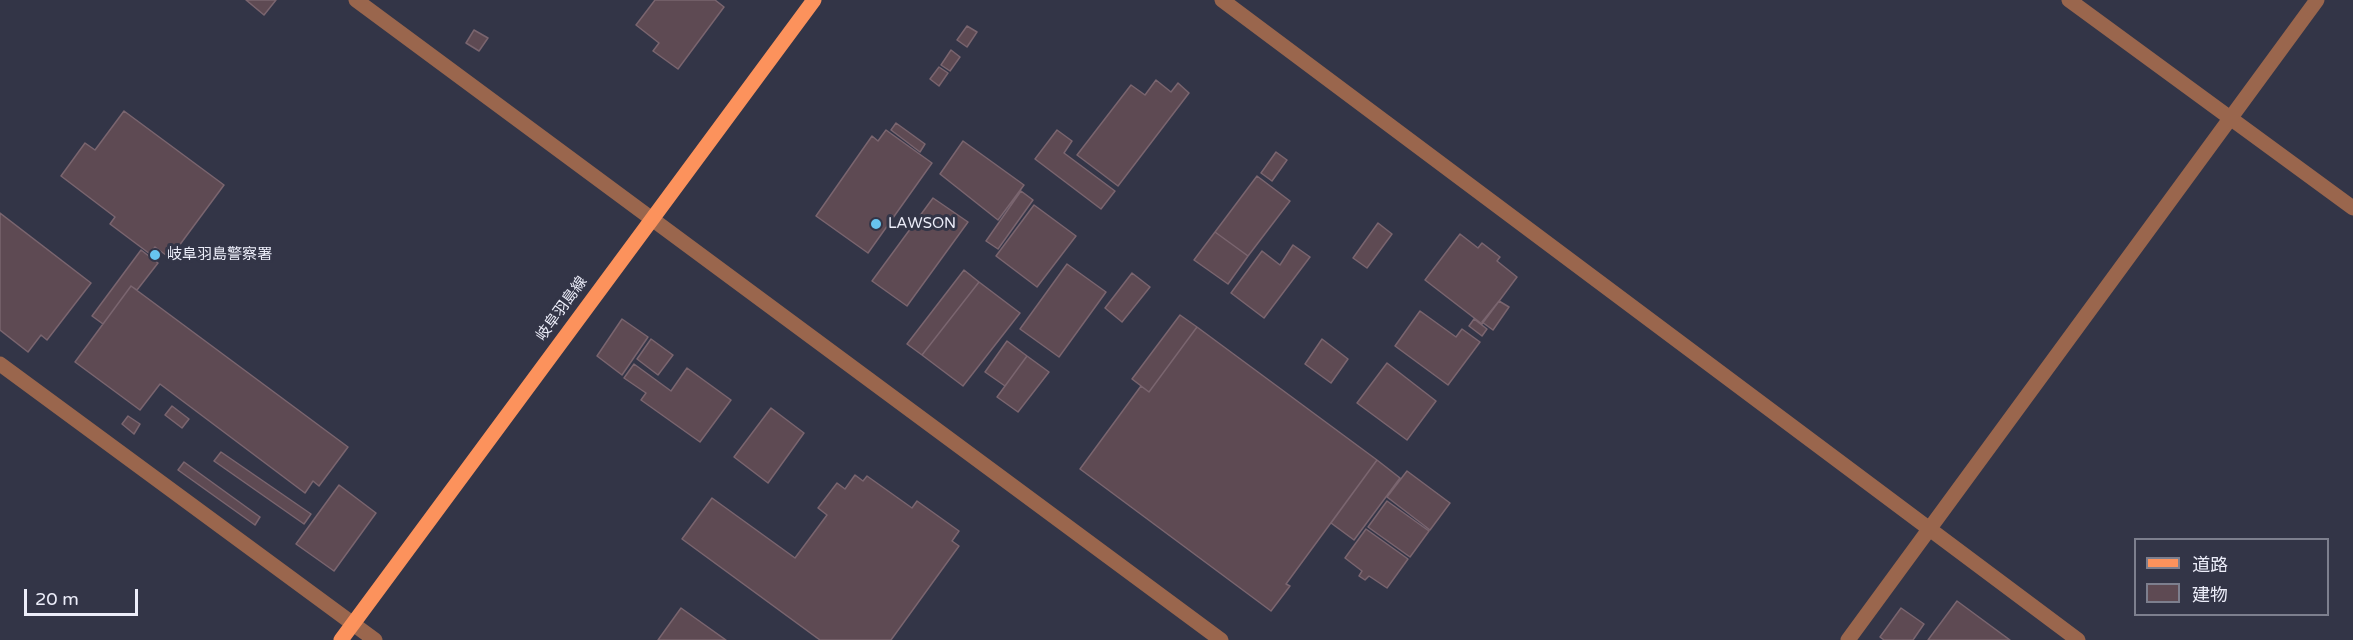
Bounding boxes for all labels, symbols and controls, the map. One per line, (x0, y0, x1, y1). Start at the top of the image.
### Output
place label: LAWSON (888, 215, 956, 233)
marker: LAWSON (869, 217, 883, 231)
place label: 岐阜羽島警察署 (167, 246, 272, 264)
marker: 岐阜羽島警察署 (148, 248, 162, 262)
street label: 岐阜羽島線 (533, 273, 591, 345)
legend (2134, 538, 2329, 616)
text: 道路 (2192, 554, 2228, 576)
scale bar (27, 577, 141, 615)
text: 建物 (2192, 584, 2228, 606)
text: 20 m (35, 588, 79, 610)

